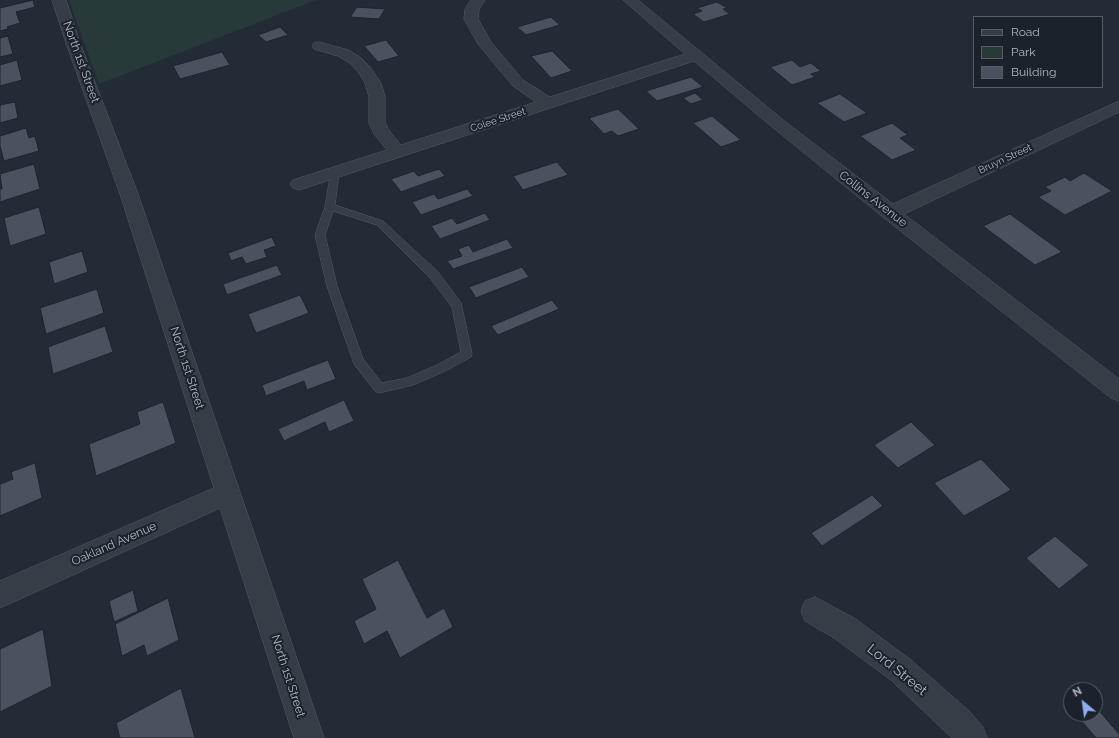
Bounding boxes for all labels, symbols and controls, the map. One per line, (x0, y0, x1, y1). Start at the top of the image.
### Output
legend (973, 16, 1103, 88)
street label: North 1st Street (60, 19, 102, 105)
text: Road (1011, 25, 1040, 39)
text: Park (1011, 45, 1036, 59)
text: Building (1011, 65, 1057, 79)
street label: Colee Street (469, 105, 527, 135)
street label: Bruyn Street (976, 141, 1034, 177)
street label: Collins Avenue (836, 168, 910, 230)
street label: North 1st Street (167, 325, 207, 411)
street label: Oakland Avenue (69, 519, 159, 569)
street label: North 1st Street (268, 633, 308, 719)
street label: Lord Street (864, 641, 930, 699)
north arrow (1063, 682, 1103, 722)
text: N (1071, 684, 1084, 700)

